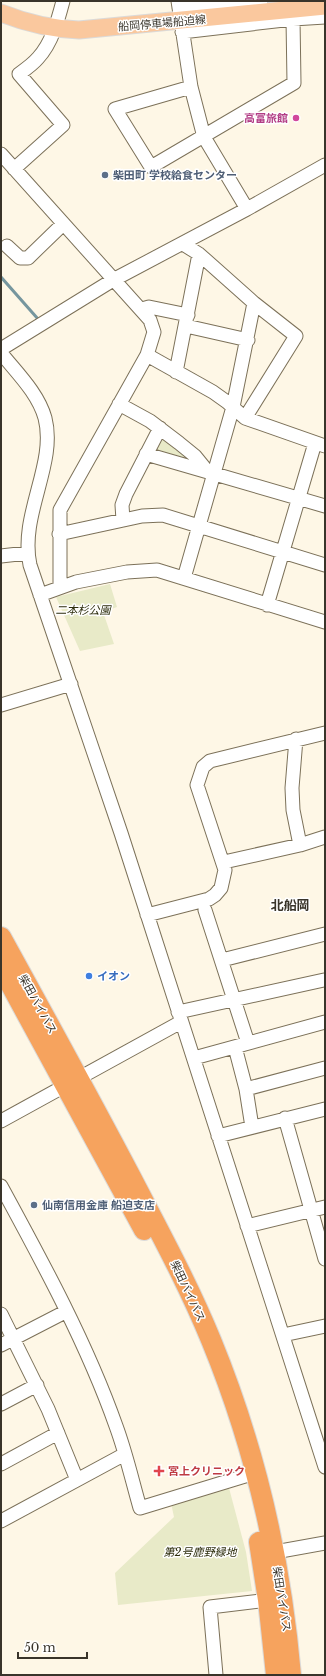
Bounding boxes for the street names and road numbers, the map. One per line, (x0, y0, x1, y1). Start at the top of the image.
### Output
street label: 船岡停車場船迫線 (118, 12, 206, 34)
street label: 柴田バイパス (16, 972, 60, 1036)
street label: 柴田バイパス (168, 1258, 208, 1324)
street label: 柴田バイパス (270, 1565, 294, 1633)

